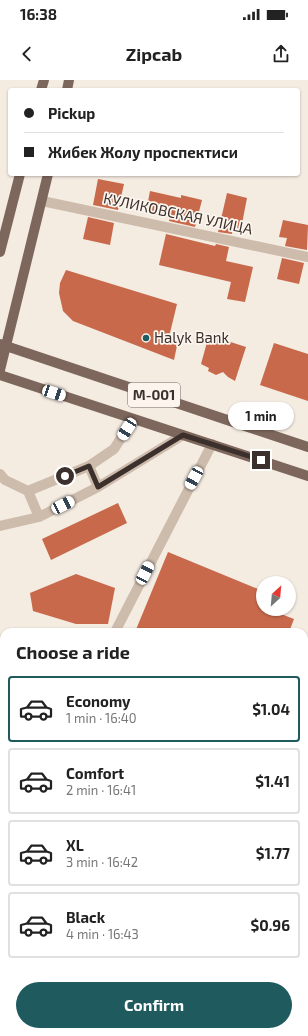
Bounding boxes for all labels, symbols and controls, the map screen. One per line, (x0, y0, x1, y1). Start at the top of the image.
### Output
text: 16:38 (20, 5, 57, 23)
icon: back (16, 43, 38, 65)
text: Zipcab (126, 43, 182, 65)
icon: share (270, 43, 292, 65)
text: Pickup (48, 104, 95, 122)
text: Жибек Жолу проспектиси (48, 143, 238, 161)
street label: КУЛИКОВСКАЯ УЛИЦА (102, 188, 255, 238)
place label: Halyk Bank (154, 328, 229, 346)
marker: Halyk Bank (141, 333, 151, 343)
road number: М-001 (128, 383, 180, 407)
car (41, 384, 67, 402)
callout: 1 min (228, 402, 294, 430)
text: 1 min (245, 408, 277, 424)
car (115, 416, 139, 442)
route end (252, 451, 270, 469)
car (183, 465, 205, 491)
route start (56, 467, 74, 485)
car (50, 494, 76, 516)
car (134, 560, 156, 586)
north arrow (256, 576, 296, 616)
map controls (256, 576, 296, 616)
text: Choose a ride (16, 641, 130, 663)
icon: car (18, 691, 54, 727)
text: Economy (66, 692, 131, 710)
text: $1.04 (252, 700, 290, 718)
text: 1 min · 16:40 (66, 710, 137, 726)
icon: car (18, 763, 54, 799)
text: Comfort (66, 764, 124, 782)
text: $1.41 (255, 772, 290, 790)
text: 2 min · 16:41 (66, 782, 136, 798)
icon: car (18, 835, 54, 871)
text: XL (66, 836, 84, 854)
text: $1.77 (256, 844, 290, 862)
text: 3 min · 16:42 (66, 854, 138, 870)
icon: car (18, 907, 54, 943)
text: Black (66, 908, 105, 926)
text: $0.96 (250, 916, 290, 934)
text: 4 min · 16:43 (66, 926, 139, 942)
button: Confirm (16, 982, 292, 1028)

